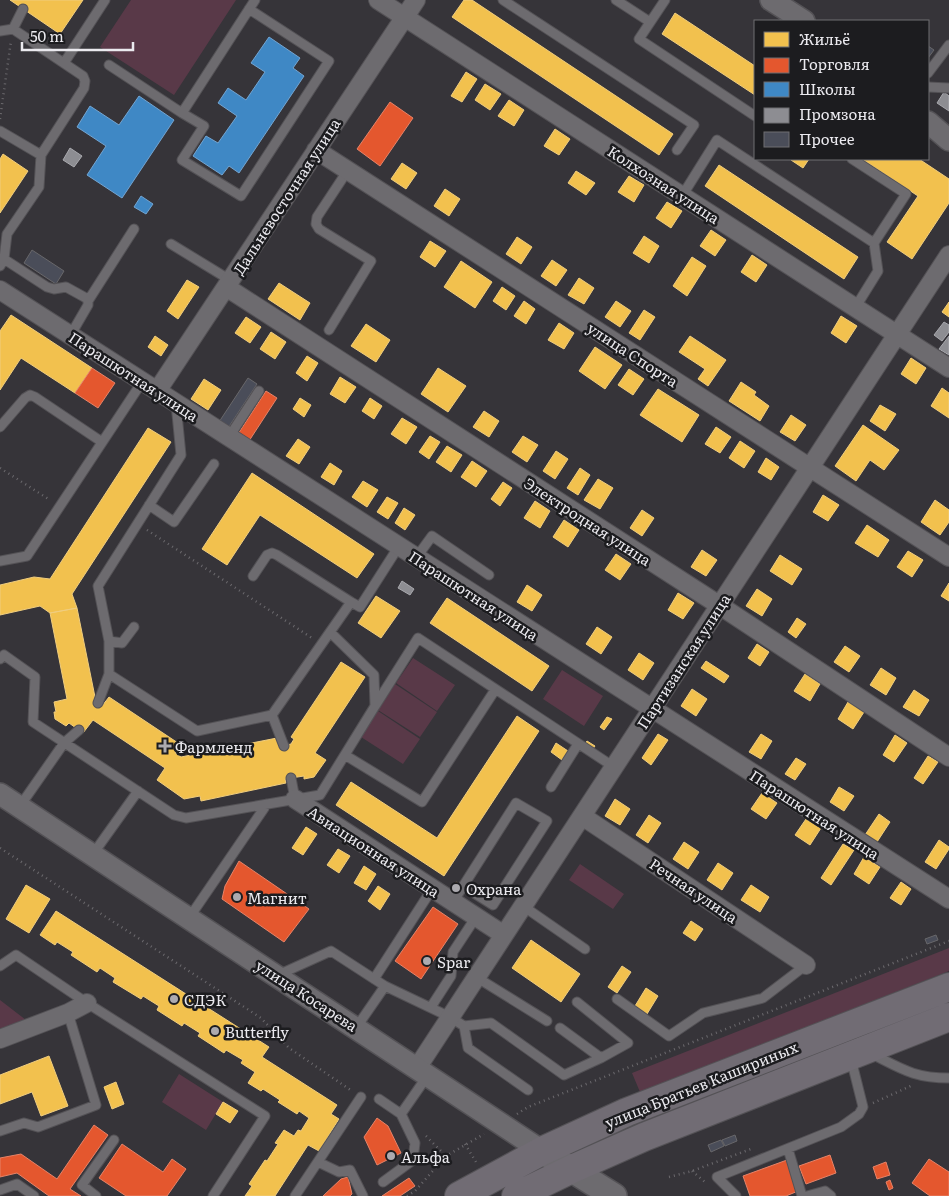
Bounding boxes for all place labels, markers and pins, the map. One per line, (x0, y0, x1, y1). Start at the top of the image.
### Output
place label: Фармленд (175, 735, 252, 758)
marker: Фармленд (159, 740, 171, 752)
place label: Охрана (466, 877, 522, 900)
marker: Охрана (450, 882, 462, 894)
place label: Магнит (247, 886, 307, 909)
marker: Магнит (231, 891, 243, 903)
place label: Spar (437, 950, 470, 973)
marker: Spar (421, 955, 433, 967)
place label: СДЭК (184, 988, 226, 1011)
marker: СДЭК (168, 993, 180, 1005)
place label: Butterfly (225, 1020, 289, 1043)
marker: Butterfly (209, 1025, 221, 1037)
place label: Альфа (401, 1145, 451, 1168)
marker: Альфа (385, 1150, 397, 1162)

